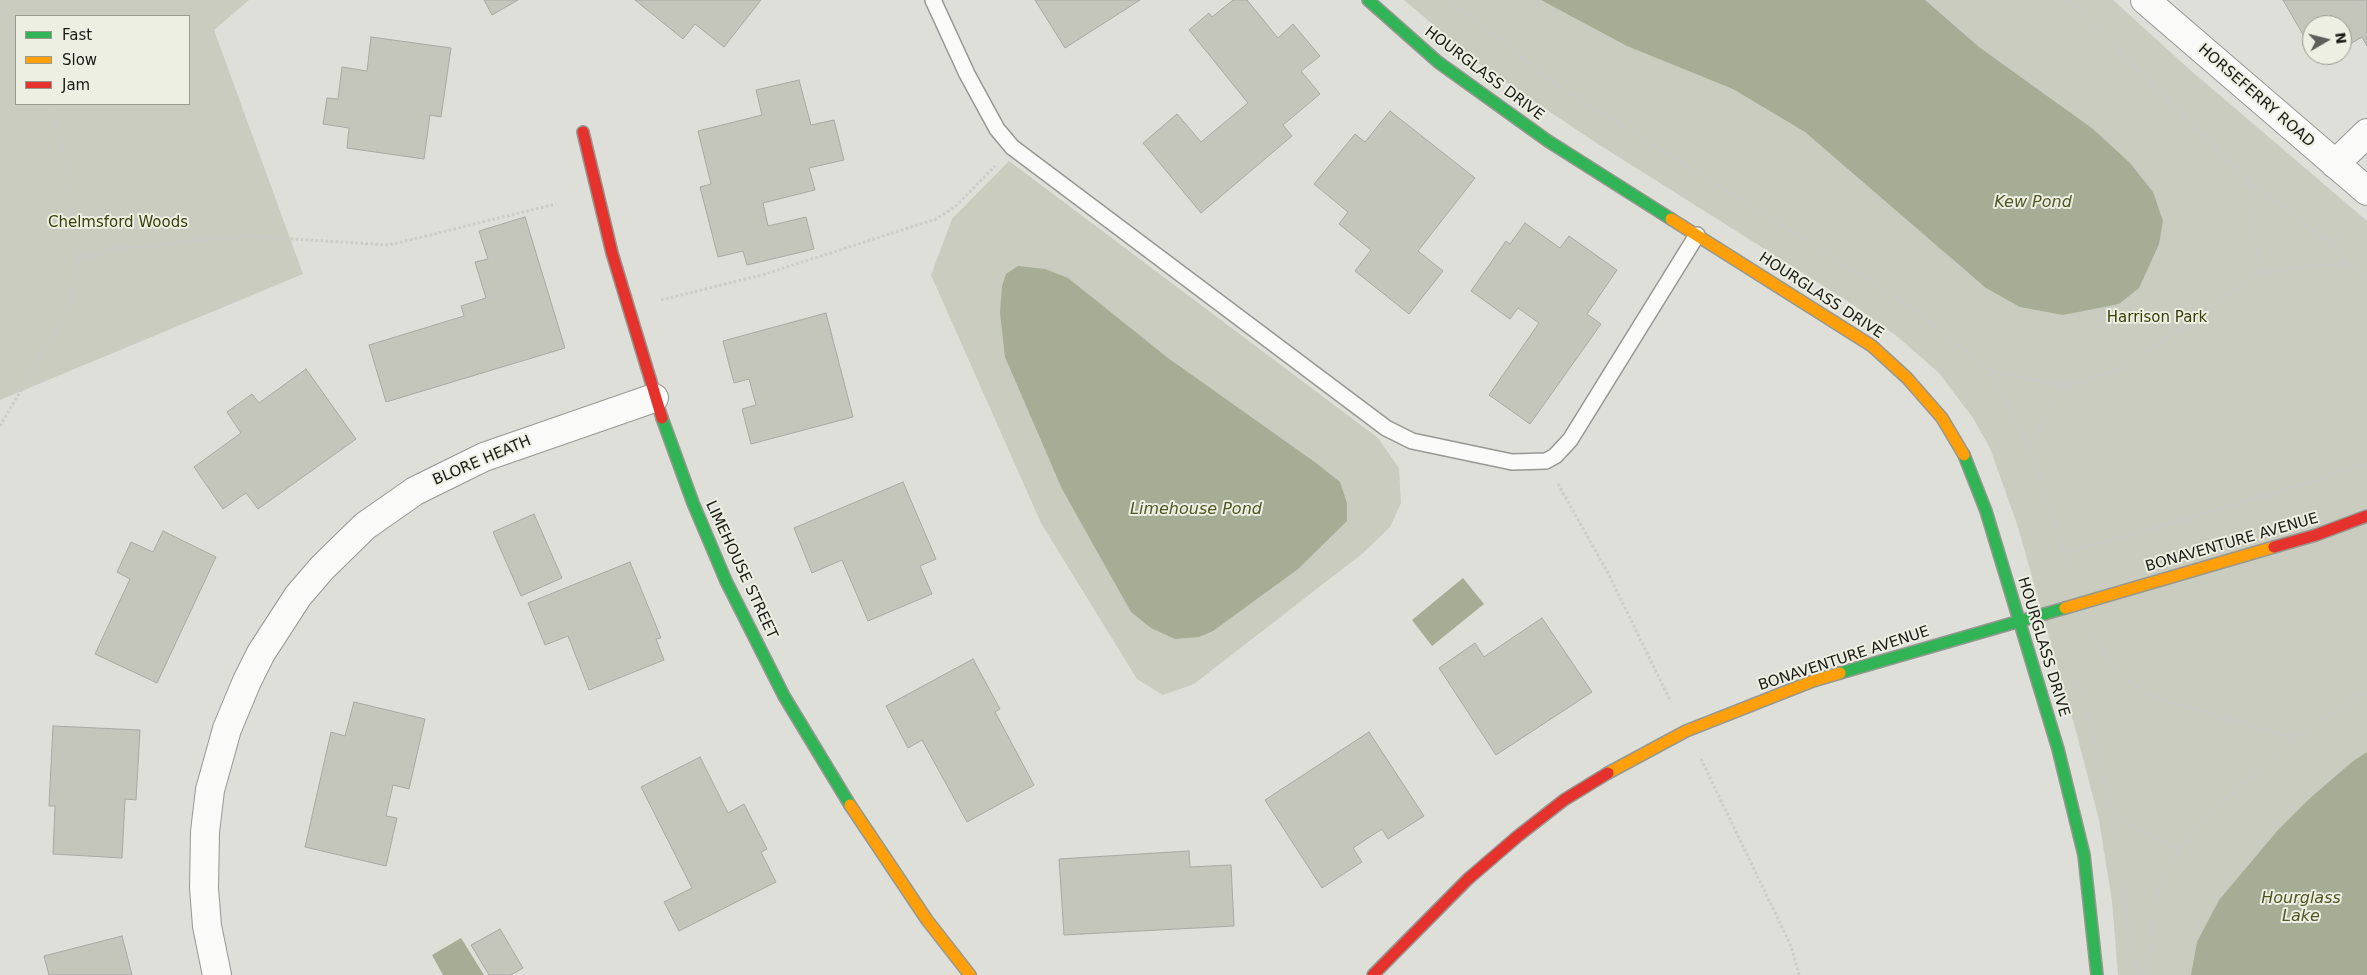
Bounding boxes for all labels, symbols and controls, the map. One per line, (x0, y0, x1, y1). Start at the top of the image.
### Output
legend (15, 15, 190, 105)
north arrow (2302, 15, 2352, 65)
street label: HOURGLASS DRIVE (1421, 23, 1547, 125)
text: Fast (62, 26, 92, 44)
text: N (2332, 31, 2350, 45)
street label: HORSEFERRY ROAD (2194, 41, 2318, 151)
text: Slow (62, 51, 97, 69)
text: Jam (62, 76, 90, 94)
water label: Kew Pond (1994, 193, 2072, 213)
park label: Chelmsford Woods (48, 214, 188, 232)
street label: HOURGLASS DRIVE (1755, 249, 1887, 343)
park label: Harrison Park (2107, 309, 2207, 327)
street label: BLORE HEATH (430, 432, 534, 490)
street label: LIMEHOUSE STREET (701, 498, 781, 642)
water label: Limehouse Pond (1130, 500, 1262, 520)
street label: BONAVENTURE AVENUE (2144, 510, 2320, 576)
street label: HOURGLASS DRIVE (2013, 575, 2073, 719)
street label: BONAVENTURE AVENUE (1756, 623, 1932, 695)
water label: Hourglass Lake (2261, 889, 2341, 927)

